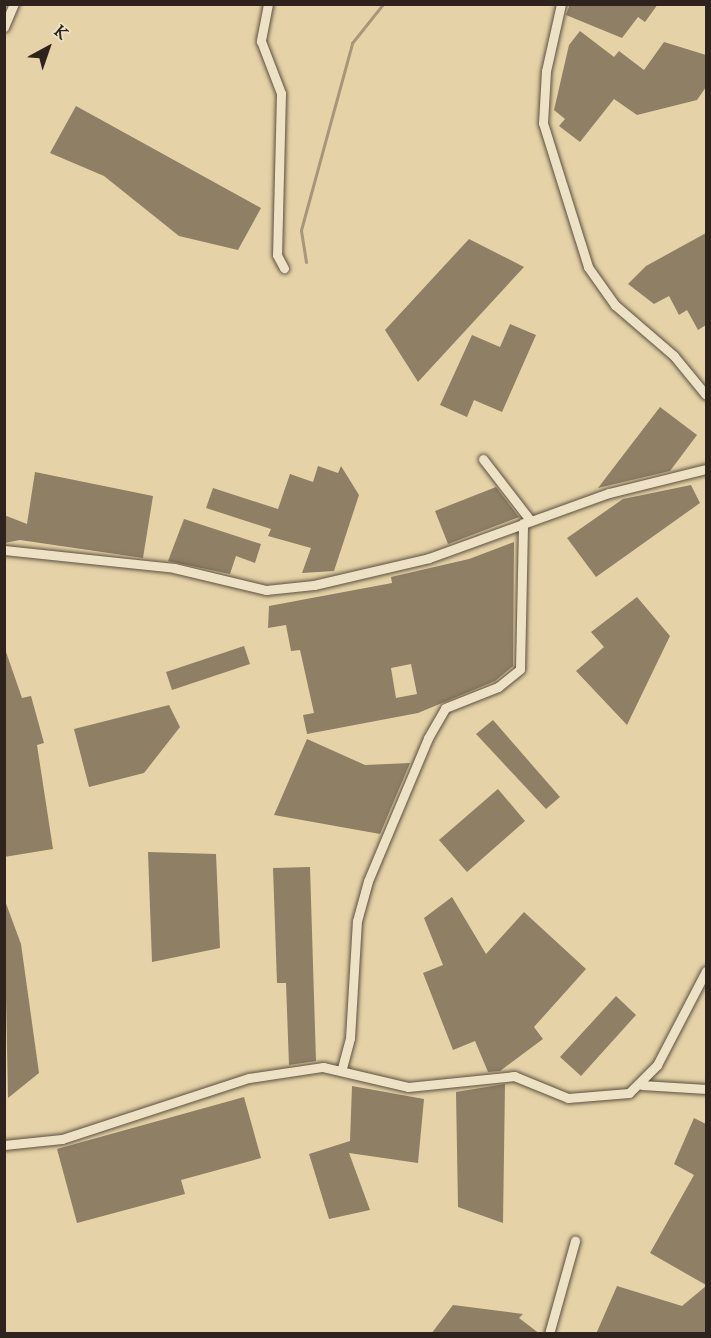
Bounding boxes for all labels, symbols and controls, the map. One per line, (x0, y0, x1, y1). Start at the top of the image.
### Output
north arrow (18, 18, 78, 78)
text: K (48, 21, 72, 46)

